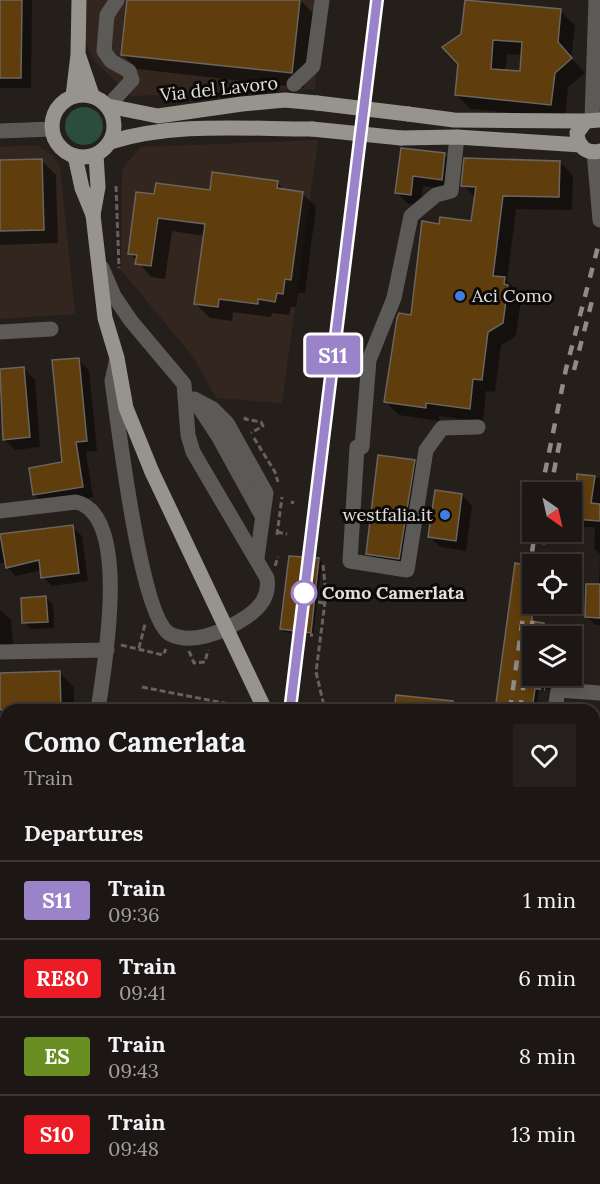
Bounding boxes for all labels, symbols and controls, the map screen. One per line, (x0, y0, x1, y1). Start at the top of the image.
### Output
street label: Via del Lavoro (158, 71, 279, 106)
place label: Aci Como (471, 284, 552, 307)
marker: Aci Como (453, 289, 467, 303)
line badge: S11 (298, 336, 368, 374)
text: S11 (318, 342, 348, 369)
north arrow (522, 482, 582, 542)
map controls (522, 482, 582, 686)
place label: westfalia.it (342, 503, 433, 526)
marker: westfalia.it (438, 508, 452, 522)
button: locate (522, 554, 582, 614)
marker: Como Camerlata (291, 580, 317, 606)
place label: Como Camerlata (322, 581, 465, 604)
button: layers (522, 626, 582, 686)
text: Como Camerlata (24, 724, 246, 760)
button: heart (513, 724, 576, 787)
text: Train (24, 765, 73, 790)
text: Departures (24, 819, 143, 847)
text: Train (108, 874, 165, 902)
text: 1 min (523, 886, 576, 914)
text: S11 (42, 887, 72, 914)
text: 09:36 (108, 902, 160, 927)
text: Train (119, 952, 176, 980)
text: 6 min (518, 964, 576, 992)
text: RE80 (36, 965, 89, 992)
text: 09:41 (119, 980, 166, 1005)
text: Train (108, 1030, 165, 1058)
text: 8 min (519, 1042, 576, 1070)
text: ES (44, 1043, 70, 1070)
text: 09:43 (108, 1058, 159, 1083)
text: Train (108, 1108, 165, 1136)
text: 13 min (511, 1120, 576, 1148)
text: S10 (40, 1121, 74, 1148)
text: 09:48 (108, 1136, 159, 1161)

